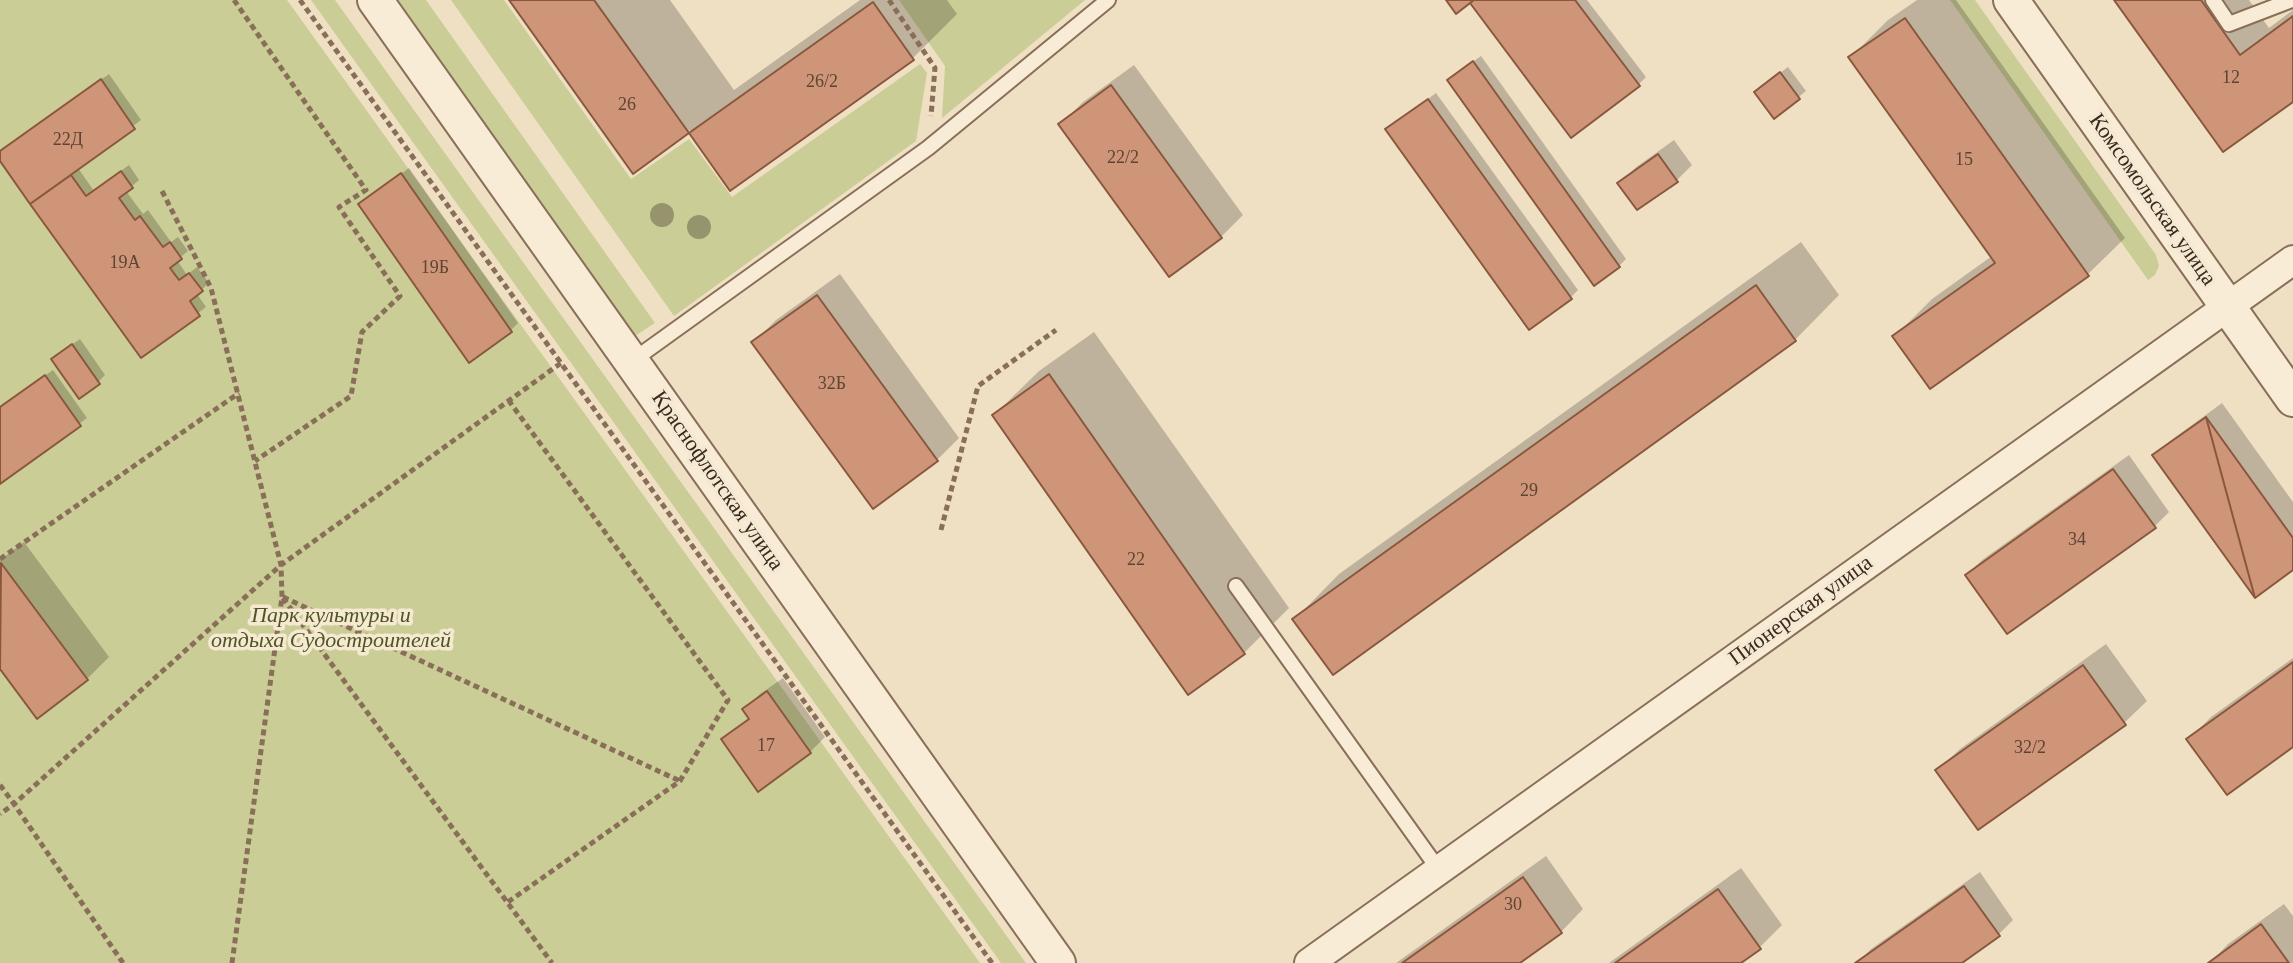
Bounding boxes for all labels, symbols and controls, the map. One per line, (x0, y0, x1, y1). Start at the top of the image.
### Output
house number: 12 (2222, 67, 2240, 89)
house number: 26/2 (806, 71, 838, 93)
house number: 26 (618, 94, 636, 116)
street label: Комсомольская улица (2083, 109, 2221, 291)
house number: 22Д (53, 129, 83, 151)
house number: 22/2 (1107, 147, 1139, 169)
house number: 15 (1955, 149, 1973, 171)
house number: 19А (110, 252, 140, 274)
house number: 19Б (421, 257, 449, 279)
house number: 32Б (818, 373, 846, 395)
street label: Краснофлотская улица (645, 386, 789, 576)
house number: 29 (1520, 480, 1538, 502)
house number: 34 (2068, 529, 2086, 551)
house number: 22 (1127, 549, 1145, 571)
street label: Пионерская улица (1724, 550, 1878, 672)
park label: Парк культуры и отдыха Судостроителей (211, 603, 451, 654)
house number: 17 (757, 735, 775, 757)
house number: 32/2 (2014, 737, 2046, 759)
house number: 30 (1504, 894, 1522, 916)

